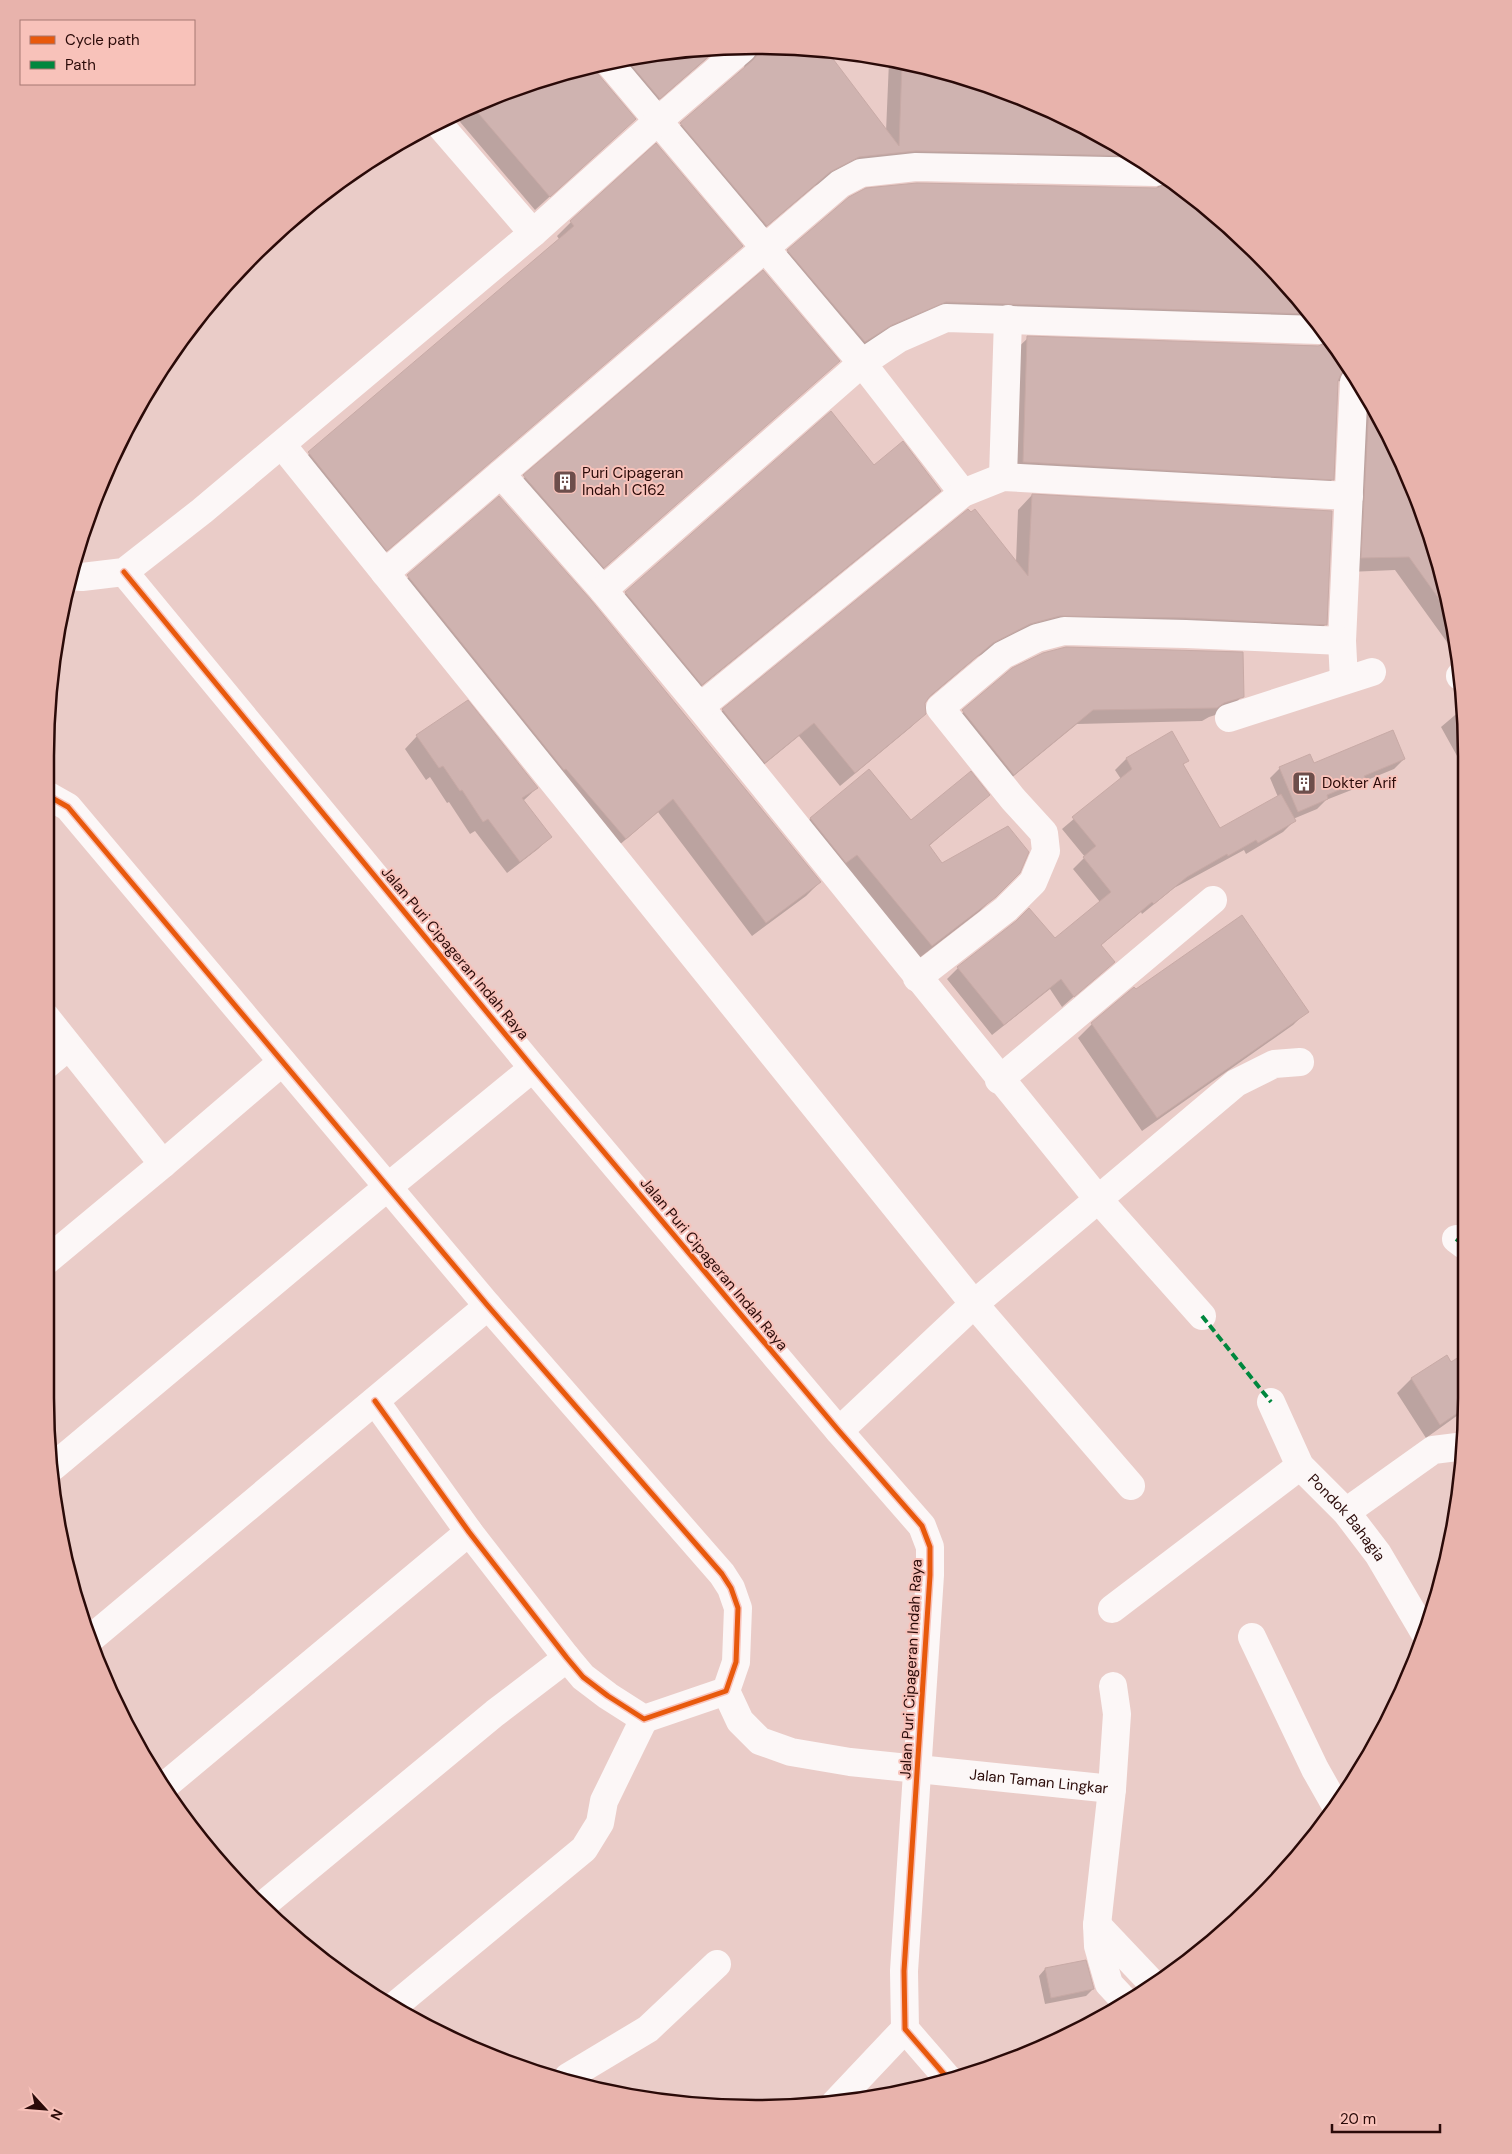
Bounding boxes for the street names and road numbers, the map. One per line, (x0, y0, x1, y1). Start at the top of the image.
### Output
street label: Jalan Puri Cipageran Indah Raya (377, 862, 533, 1044)
street label: Jalan Puri Cipageran Indah Raya (636, 1173, 792, 1355)
street label: Pondok Bahagia (1303, 1469, 1390, 1565)
street label: Jalan Puri Cipageran Indah Raya (895, 1559, 927, 1779)
street label: Jalan Taman Lingkar (969, 1764, 1110, 1799)

